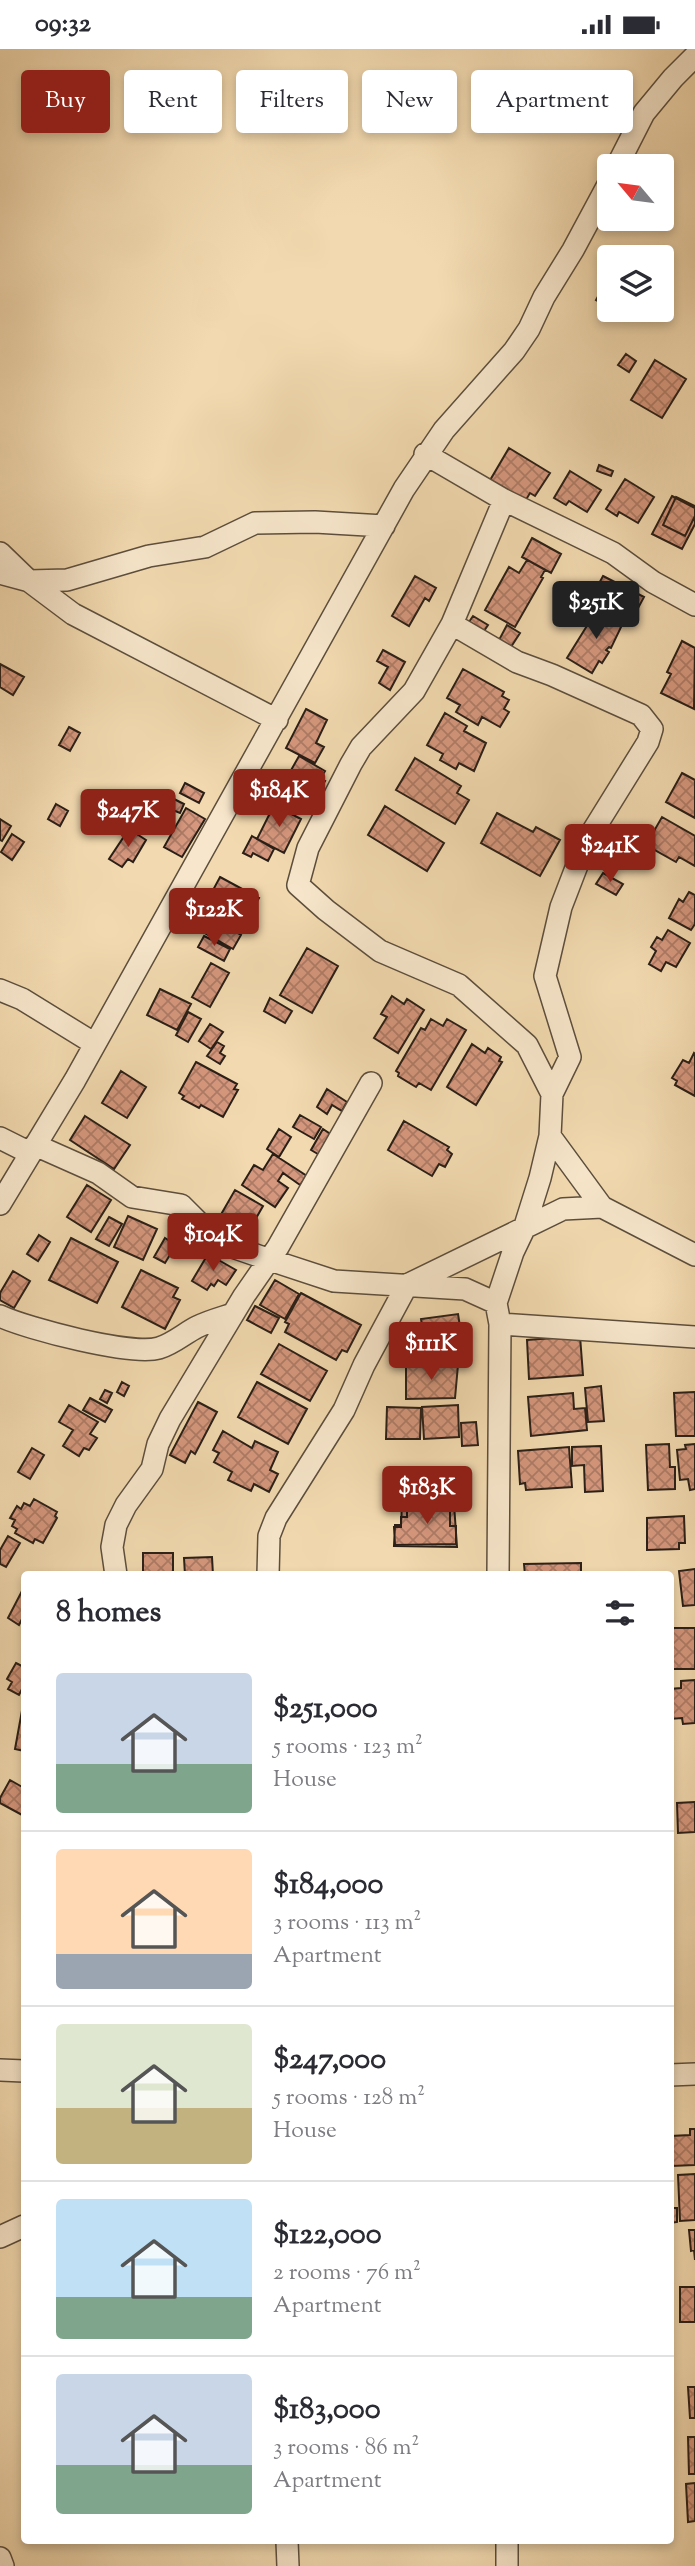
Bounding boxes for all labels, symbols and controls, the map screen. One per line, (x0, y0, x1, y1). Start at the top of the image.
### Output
text: 09:32 (35, 6, 91, 43)
chip: Buy (21, 70, 110, 133)
chip: Rent (124, 70, 222, 133)
chip: Filters (236, 70, 348, 133)
chip: New (362, 70, 457, 133)
chip: Apartment (471, 70, 633, 133)
north arrow (597, 154, 674, 231)
map controls (597, 154, 674, 322)
button: layers (597, 245, 674, 322)
pin: $251K (547, 581, 645, 641)
text: $251K (568, 587, 624, 620)
pin: $184K (230, 769, 328, 829)
text: $184K (249, 775, 309, 808)
pin: $247K (79, 789, 177, 849)
text: $247K (97, 795, 159, 828)
pin: $241K (561, 825, 659, 884)
text: $241K (580, 830, 640, 863)
pin: $122K (165, 888, 263, 948)
text: $122K (185, 894, 243, 927)
pin: $104K (164, 1213, 262, 1273)
text: $104K (183, 1219, 243, 1252)
pin: $111K (382, 1323, 480, 1382)
text: $111K (405, 1328, 457, 1361)
pin: $183K (378, 1467, 476, 1526)
text: $183K (398, 1472, 456, 1505)
text: 8 homes (56, 1592, 161, 1635)
icon: filters (601, 1594, 639, 1632)
text: $251,000 (273, 1688, 378, 1731)
icon: home (112, 1701, 196, 1785)
text: 5 rooms · 123 m² (273, 1731, 423, 1764)
text: House (273, 1764, 337, 1797)
text: $184,000 (273, 1864, 383, 1907)
icon: home (112, 1877, 196, 1961)
text: 3 rooms · 113 m² (273, 1907, 421, 1940)
text: Apartment (273, 1940, 382, 1973)
text: $247,000 (273, 2039, 386, 2082)
icon: home (112, 2052, 196, 2136)
text: 5 rooms · 128 m² (273, 2082, 425, 2115)
text: House (273, 2115, 337, 2148)
text: $122,000 (273, 2214, 382, 2257)
icon: home (112, 2227, 196, 2311)
text: 2 rooms · 76 m² (273, 2257, 421, 2290)
text: Apartment (273, 2290, 382, 2323)
text: $183,000 (273, 2389, 381, 2432)
icon: home (112, 2402, 196, 2486)
text: 3 rooms · 86 m² (273, 2432, 419, 2465)
text: Apartment (273, 2465, 382, 2498)

